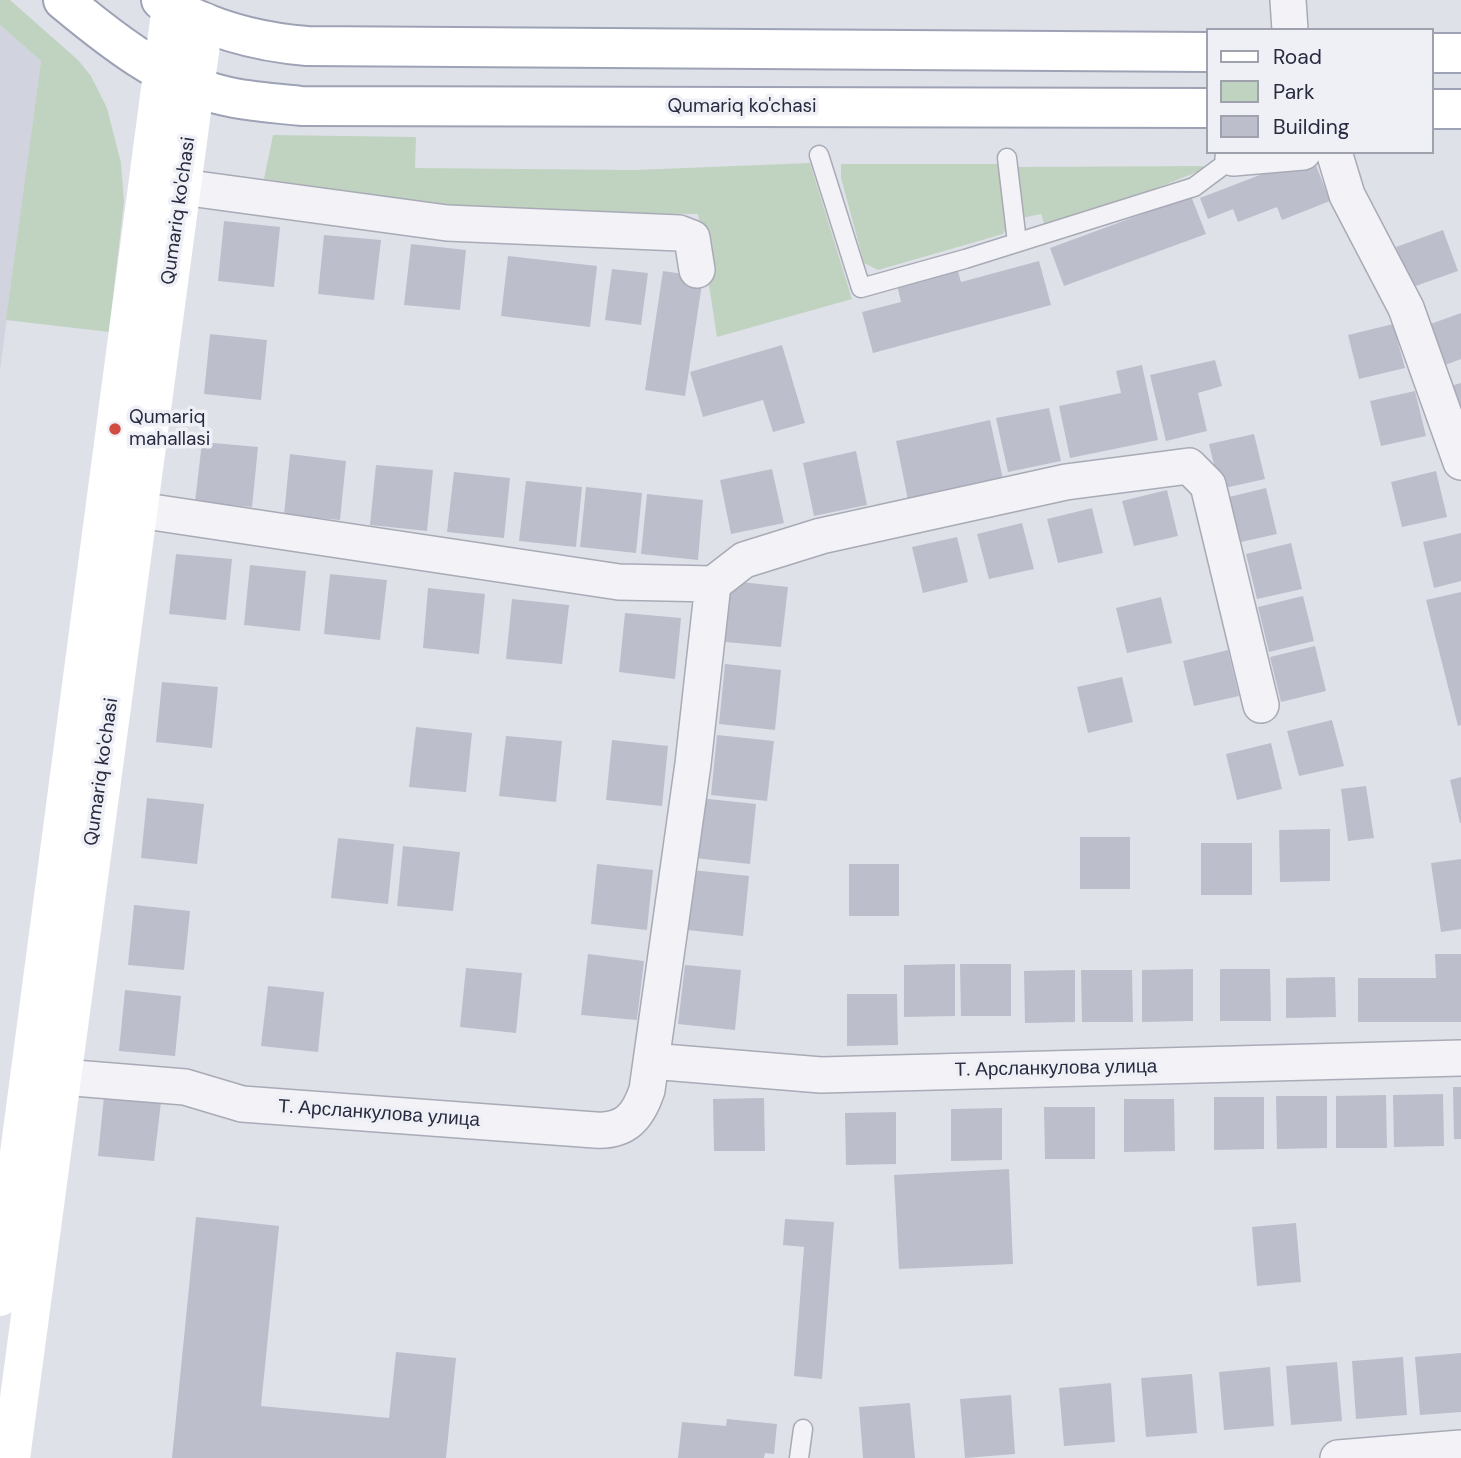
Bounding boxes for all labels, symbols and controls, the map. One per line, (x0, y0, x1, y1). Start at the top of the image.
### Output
legend (1206, 28, 1433, 154)
text: Road (1273, 43, 1322, 71)
text: Park (1273, 78, 1314, 106)
street label: Qumariq ko'chasi (667, 96, 817, 118)
text: Building (1273, 113, 1349, 141)
street label: Qumariq ko'chasi (157, 136, 201, 286)
place label: Qumariq mahallasi (129, 407, 210, 451)
marker: Qumariq mahallasi (107, 421, 123, 437)
street label: Qumariq ko'chasi (80, 697, 124, 847)
street label: Т. Арсланкулова улица (955, 1056, 1157, 1082)
street label: Т. Арсланкулова улица (277, 1096, 481, 1132)

